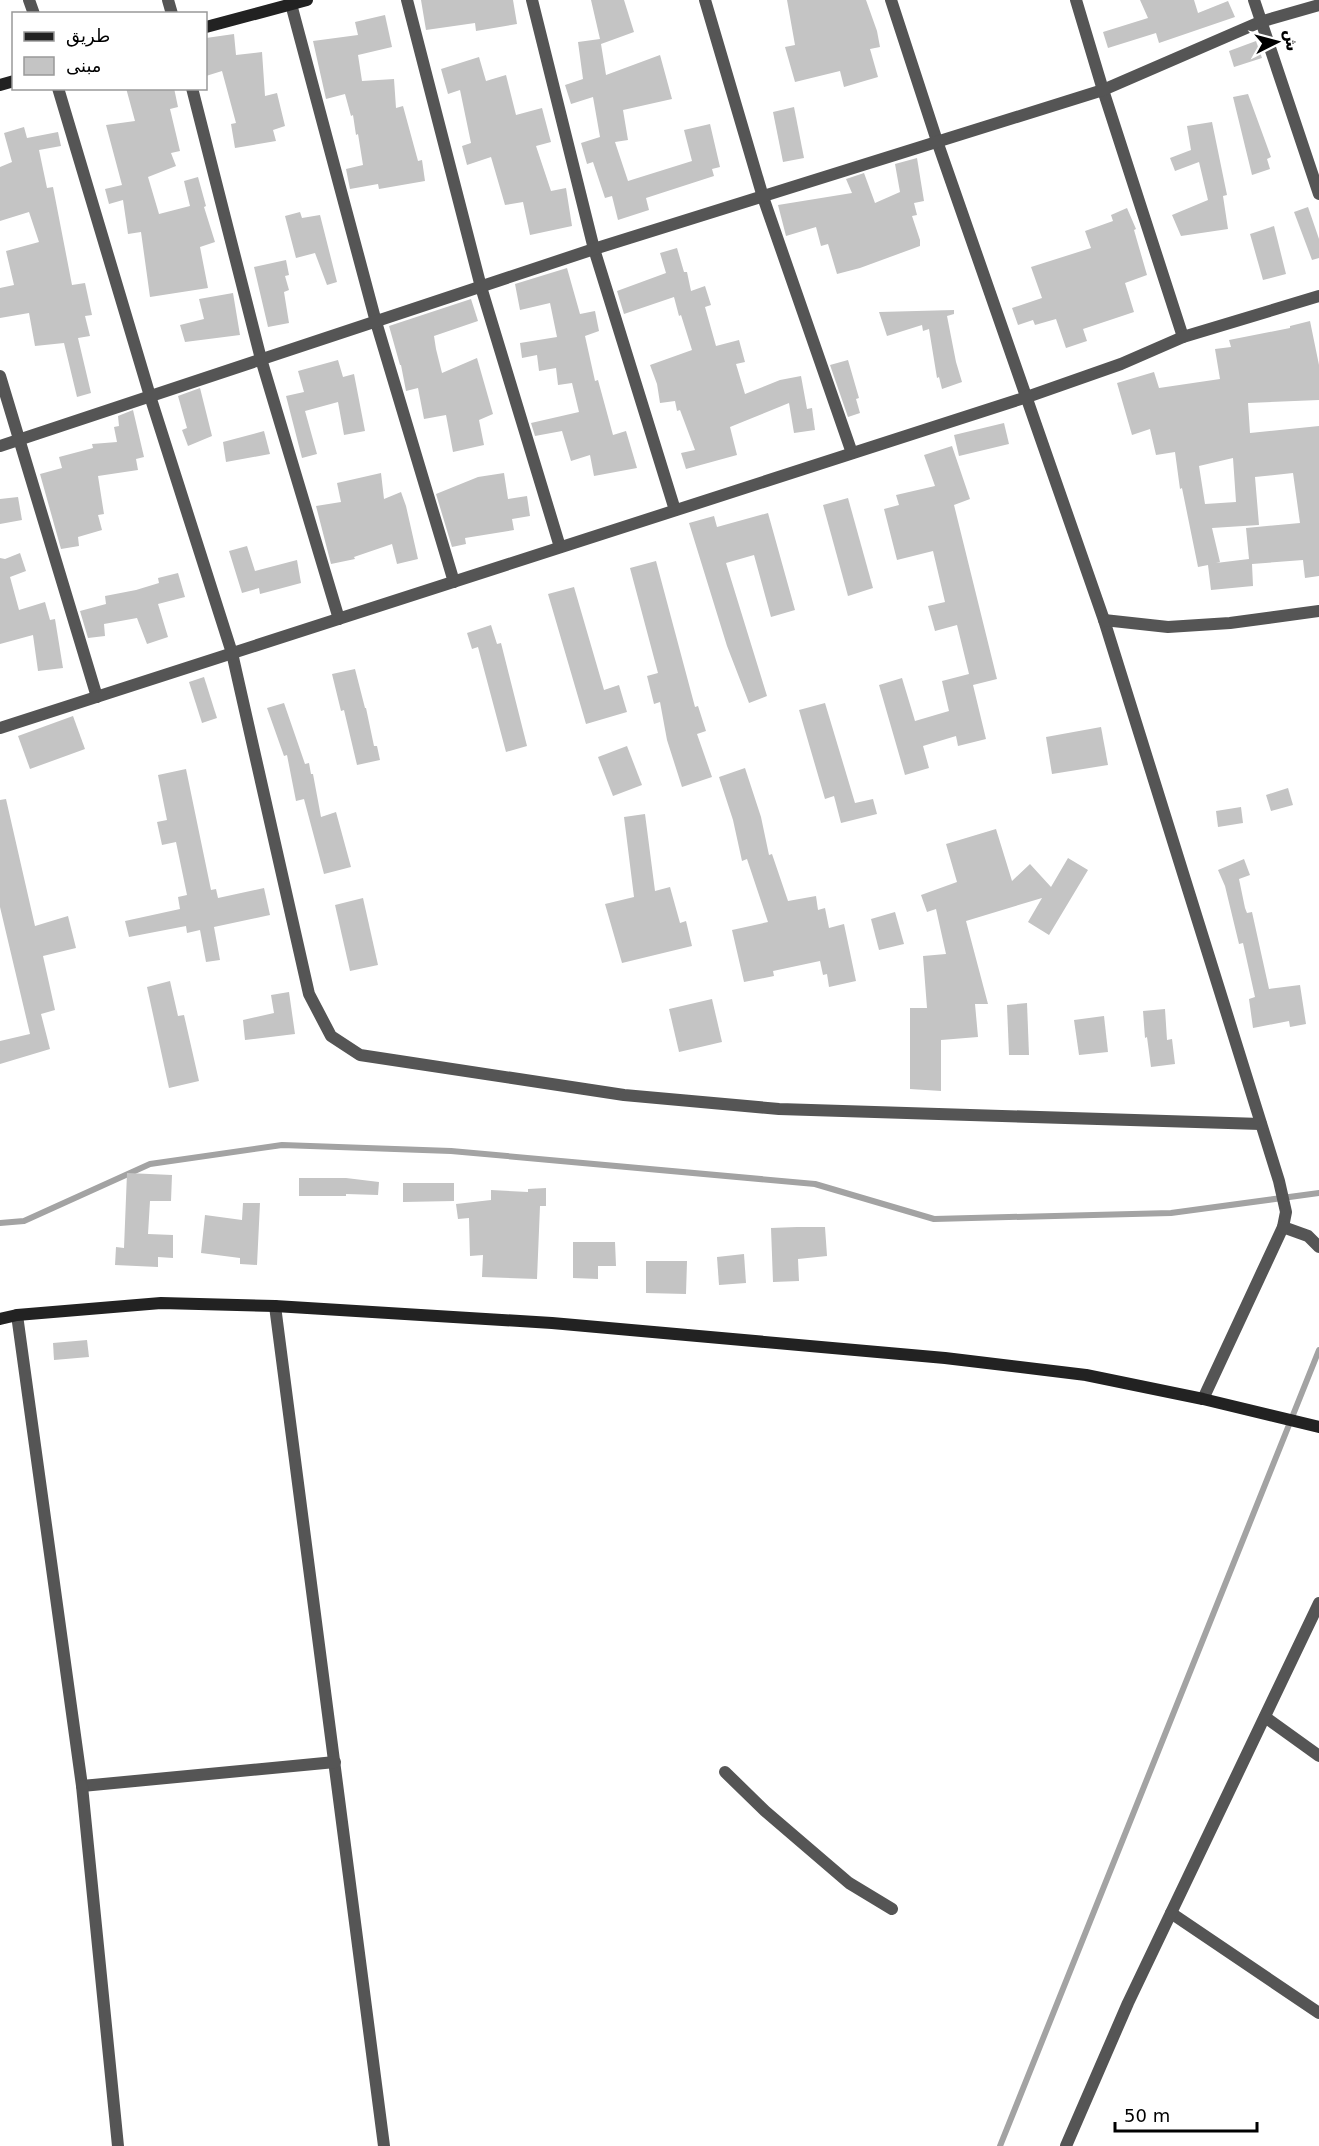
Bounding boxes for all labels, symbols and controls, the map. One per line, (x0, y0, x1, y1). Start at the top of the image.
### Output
legend (12, 12, 207, 90)
north arrow (1247, 12, 1307, 72)
text: طريق (66, 25, 110, 47)
text: ش (1281, 29, 1302, 52)
text: مبنى (66, 55, 102, 76)
scale bar (1115, 2095, 1258, 2133)
text: 50 m (1124, 2105, 1170, 2126)

